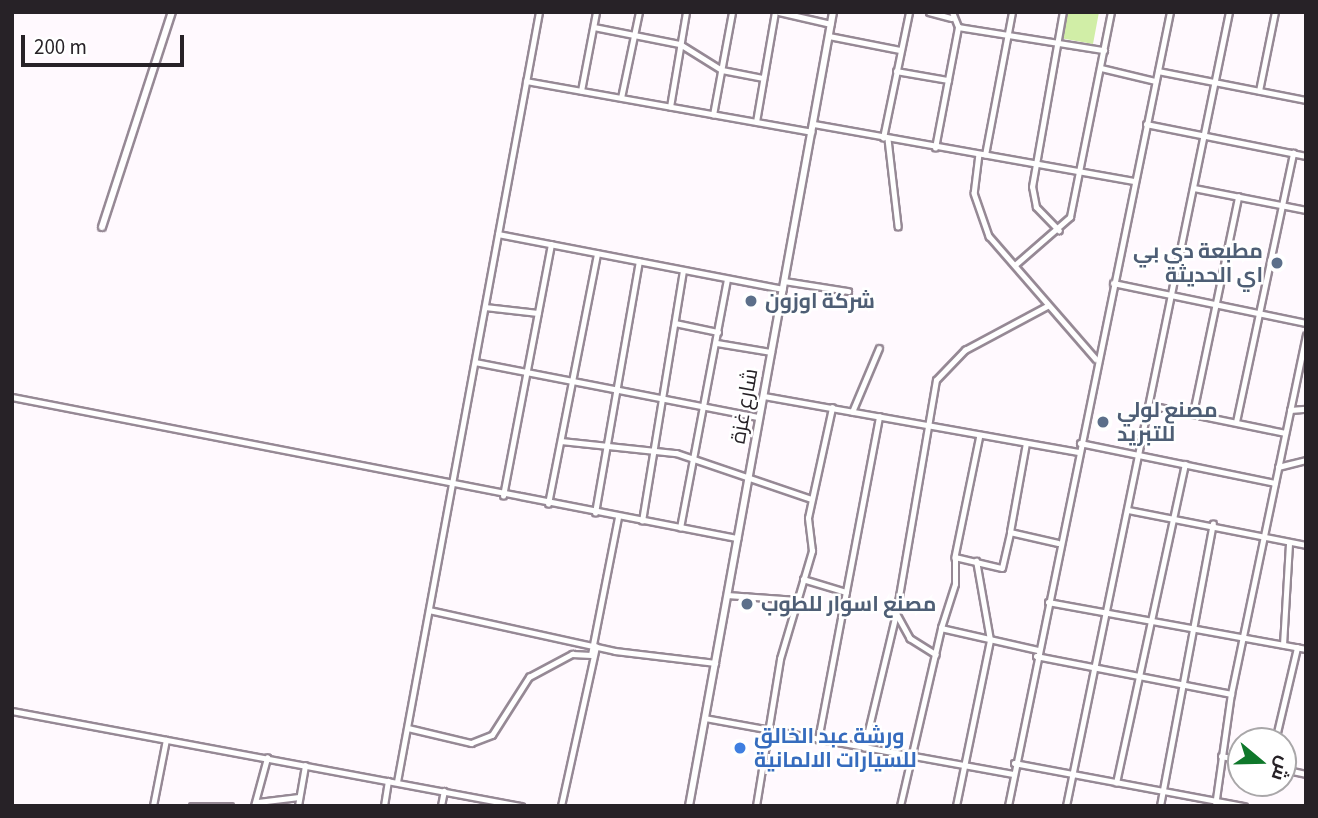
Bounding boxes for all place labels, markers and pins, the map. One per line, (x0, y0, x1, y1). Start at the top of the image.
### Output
place label: مطبعة دي بي اي الحديثة (1133, 238, 1263, 288)
marker: مطبعة دي بي اي الحديثة (1269, 255, 1285, 271)
place label: شركة اوزون (765, 288, 875, 314)
marker: شركة اوزون (743, 293, 759, 309)
place label: مصنع لولي للتبريد (1117, 397, 1218, 447)
marker: مصنع لولي للتبريد (1095, 414, 1111, 430)
place label: مصنع اسوار للطوب (761, 591, 936, 617)
marker: مصنع اسوار للطوب (739, 596, 755, 612)
place label: ورشة عبد الخالق للسيارات الالمانية (754, 723, 917, 773)
marker: ورشة عبد الخالق للسيارات الالمانية (732, 740, 748, 756)

